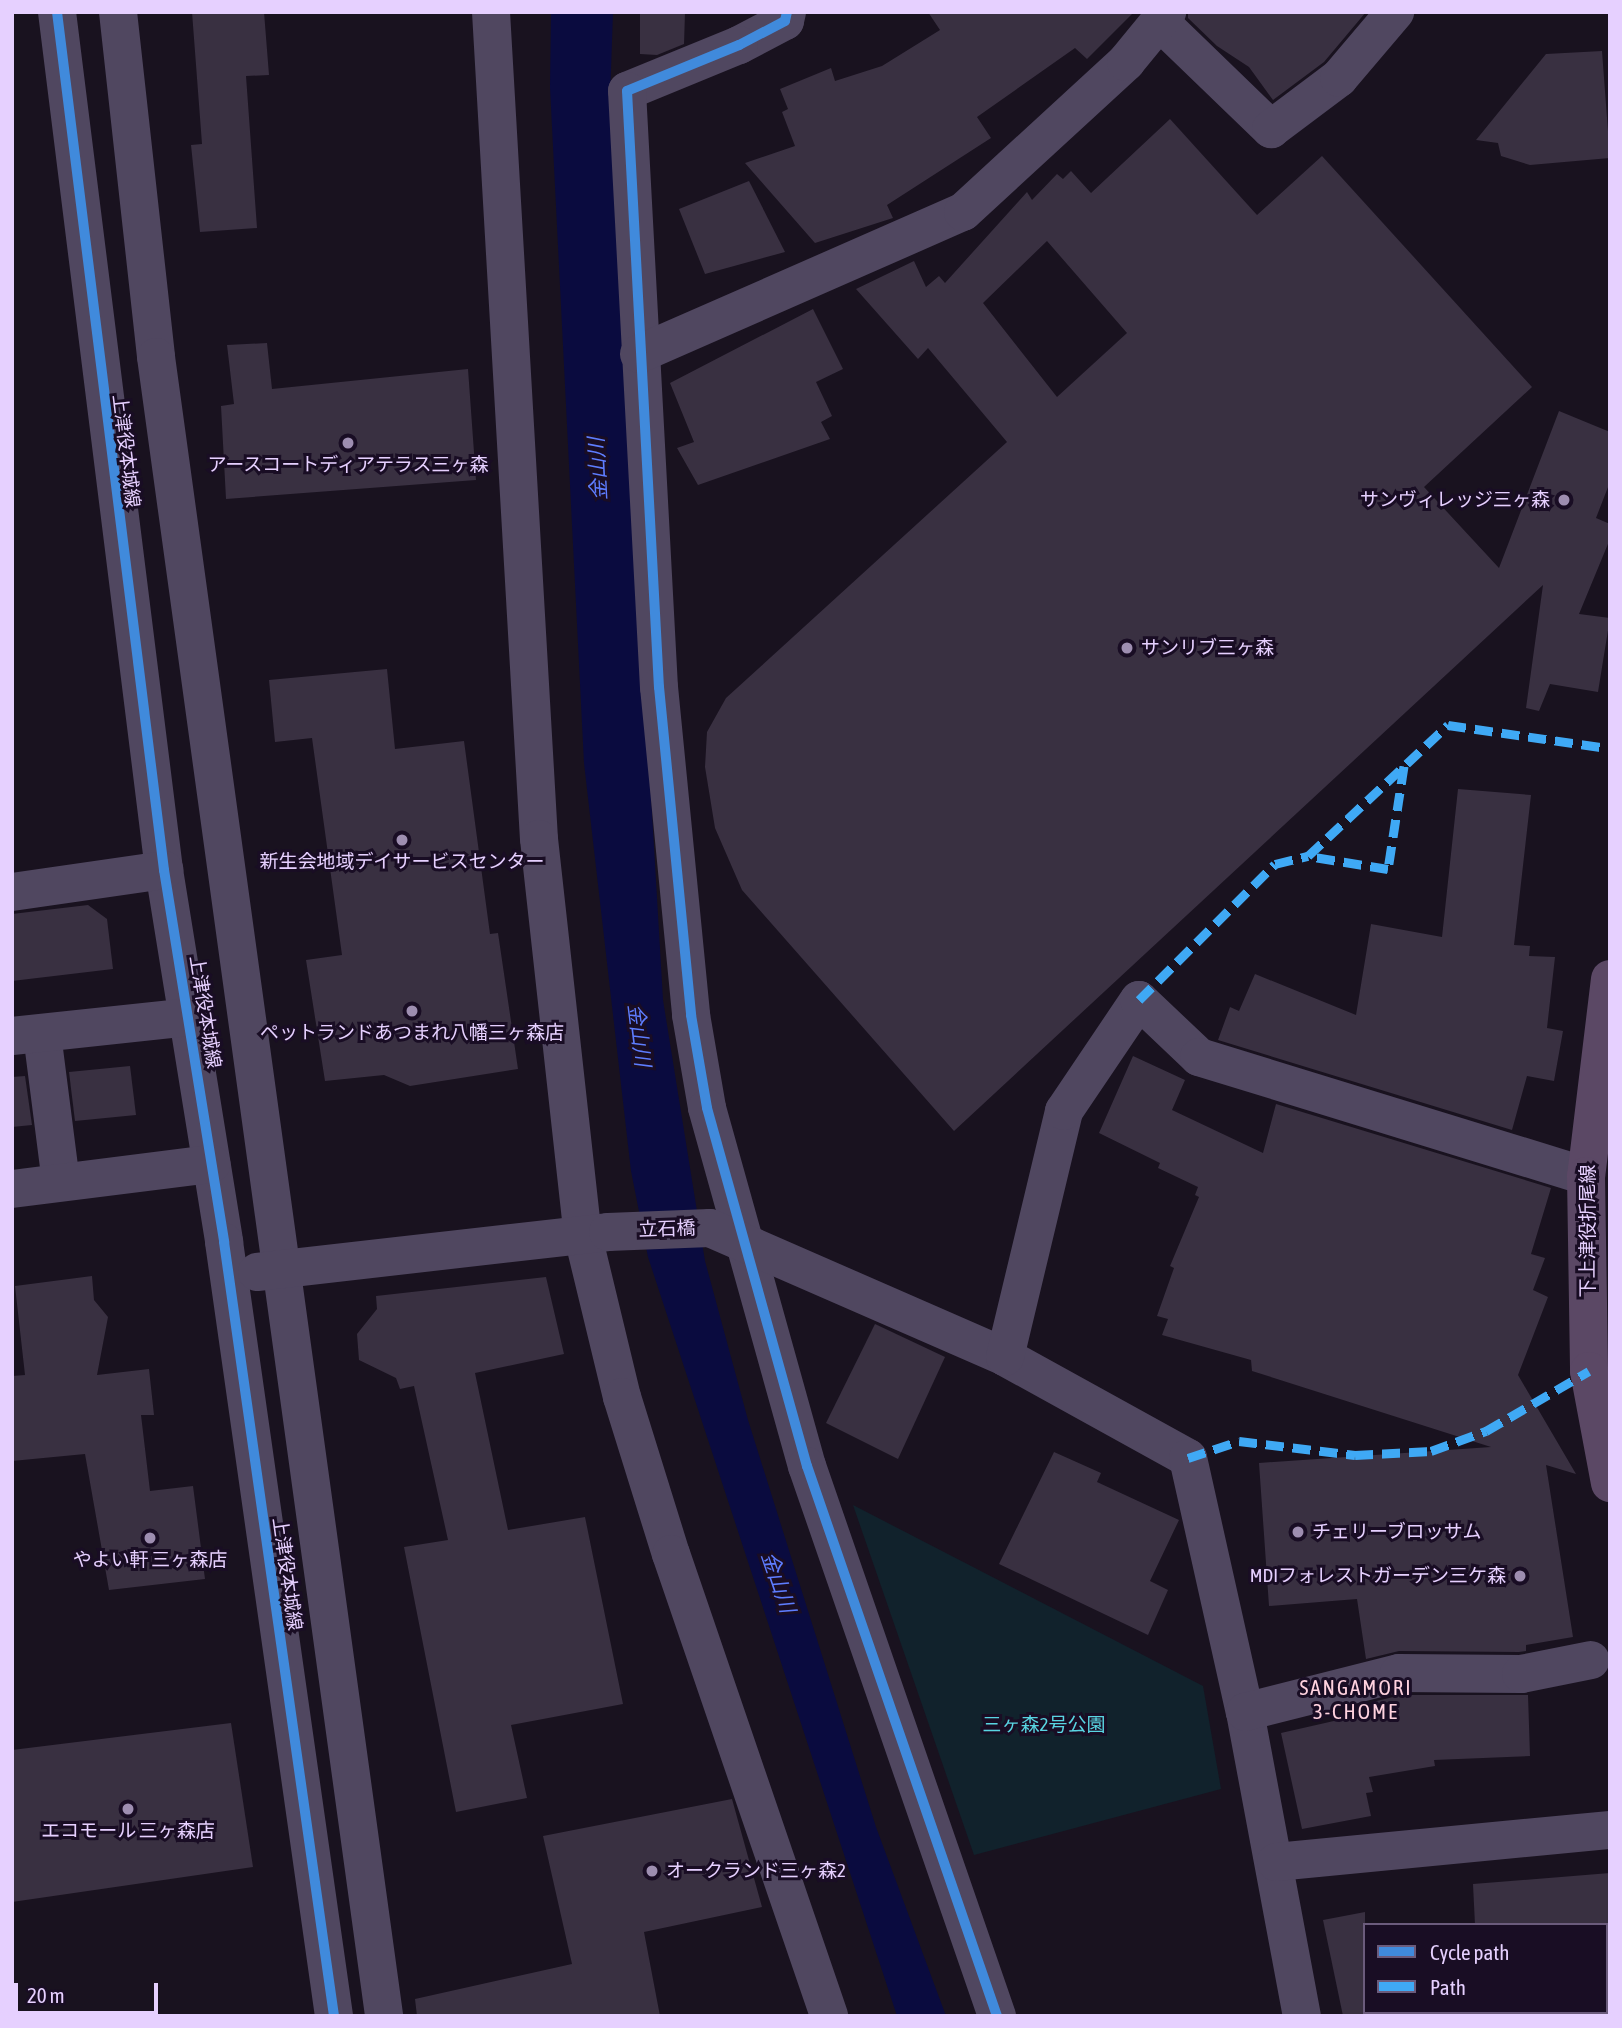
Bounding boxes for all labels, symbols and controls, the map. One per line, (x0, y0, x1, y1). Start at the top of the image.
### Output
street label: 上津役本城線 (108, 393, 144, 509)
marker: アースコートディアテラス三ヶ森 (340, 435, 356, 451)
water label: 金山川 (583, 437, 611, 501)
place label: アースコートディアテラス三ヶ森 (206, 454, 490, 476)
place label: サンヴィレッジ三ヶ森 (1360, 489, 1550, 511)
marker: サンヴィレッジ三ヶ森 (1556, 492, 1572, 508)
place label: サンリブ三ヶ森 (1141, 637, 1274, 659)
marker: サンリブ三ヶ森 (1119, 640, 1135, 656)
marker: 新生会地域デイサービスセンター (394, 832, 410, 848)
place label: 新生会地域デイサービスセンター (260, 851, 544, 873)
street label: 上津役本城線 (185, 954, 225, 1070)
water label: 金山川 (624, 1002, 656, 1068)
marker: ペットランドあつまれ八幡三ヶ森店 (404, 1003, 420, 1019)
place label: ペットランドあつまれ八幡三ヶ森店 (260, 1022, 564, 1044)
street label: 下上津役折尾線 (1577, 1165, 1599, 1297)
street label: 立石橋 (638, 1217, 696, 1241)
street label: 上津役本城線 (268, 1516, 306, 1632)
place label: チェリーブロッサム (1312, 1521, 1483, 1543)
marker: チェリーブロッサム (1290, 1524, 1306, 1540)
marker: やよい軒 三ヶ森店 (142, 1530, 158, 1546)
water label: 金山川 (757, 1548, 801, 1616)
place label: やよい軒 三ヶ森店 (73, 1549, 227, 1571)
place label: MDIフォレストガーデン三ケ森 (1250, 1565, 1506, 1587)
marker: MDIフォレストガーデン三ケ森 (1512, 1568, 1528, 1584)
district label: SANGAMORI 3-CHOME (1301, 1674, 1411, 1724)
park label: 三ヶ森2号公園 (983, 1714, 1105, 1736)
marker: エコモール 三ヶ森店 (120, 1801, 136, 1817)
place label: エコモール 三ヶ森店 (41, 1820, 215, 1842)
place label: オークランド三ヶ森2 (666, 1860, 846, 1882)
marker: オークランド三ヶ森2 (644, 1863, 660, 1879)
legend (1363, 1923, 1608, 2014)
text: Cycle path (1430, 1940, 1509, 1964)
scale bar (18, 1968, 161, 2012)
text: Path (1430, 1975, 1466, 1999)
text: 20 m (27, 1983, 65, 2007)

